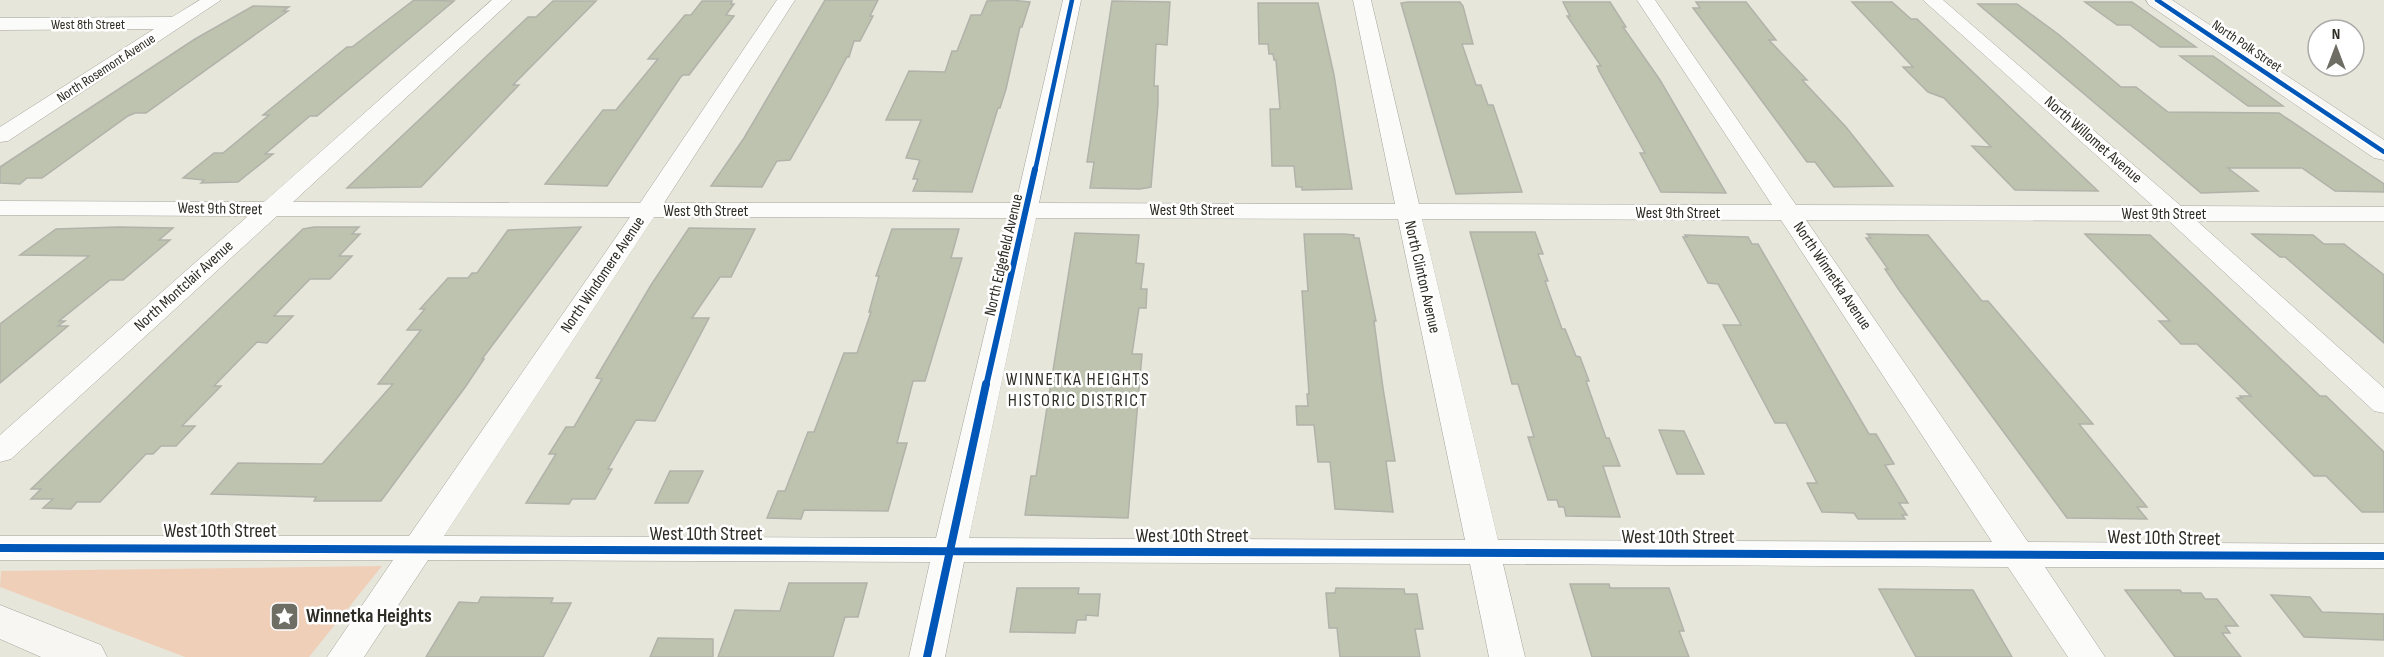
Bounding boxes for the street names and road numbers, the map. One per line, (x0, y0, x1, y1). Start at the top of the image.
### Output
street label: West 8th Street (51, 16, 125, 33)
street label: North Polk Street (2209, 16, 2285, 76)
street label: North Rosemont Avenue (54, 30, 158, 106)
street label: North Willomet Avenue (2040, 92, 2146, 188)
street label: North Edgefield Avenue (981, 192, 1027, 318)
street label: West 9th Street (177, 199, 263, 219)
street label: West 9th Street (1150, 201, 1235, 220)
street label: West 9th Street (664, 202, 749, 221)
street label: West 9th Street (1636, 204, 1721, 223)
street label: West 9th Street (2122, 205, 2207, 224)
street label: North Windomere Avenue (557, 213, 649, 337)
street label: North Winnetka Avenue (1789, 218, 1875, 334)
street label: North Clinton Avenue (1400, 219, 1444, 335)
street label: North Montclair Avenue (131, 237, 237, 335)
street label: West 10th Street (163, 519, 277, 543)
street label: West 10th Street (649, 522, 763, 546)
street label: West 10th Street (1135, 524, 1249, 548)
street label: West 10th Street (1621, 525, 1735, 549)
street label: West 10th Street (2107, 525, 2221, 551)

